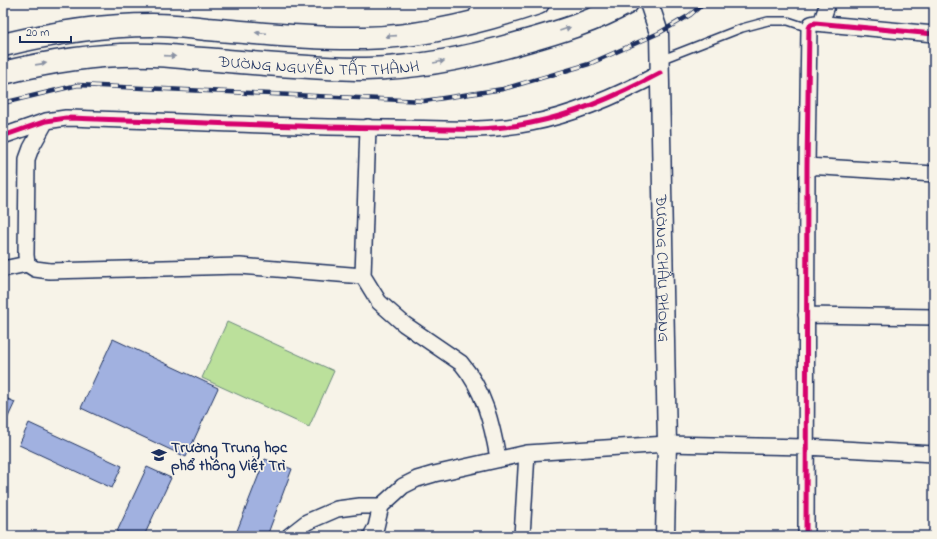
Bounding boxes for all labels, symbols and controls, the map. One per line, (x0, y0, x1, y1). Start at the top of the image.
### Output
scale bar (20, 18, 71, 44)
text: 20 m (26, 24, 49, 42)
one-way arrow (559, 26, 571, 32)
one-way arrow (255, 30, 267, 36)
one-way arrow (385, 32, 397, 39)
street label: ĐƯỜNG NGUYỄN TẤT THÀNH (217, 50, 421, 83)
one-way arrow (164, 53, 176, 60)
one-way arrow (433, 58, 446, 64)
one-way arrow (35, 61, 47, 67)
street label: ĐƯỜNG CHÂU PHONG (648, 193, 675, 342)
place label: Trường Trung học phổ thông Việt Trì (171, 436, 288, 479)
school or university icon: Trường Trung học phổ thông Việt Trì (150, 446, 168, 464)

